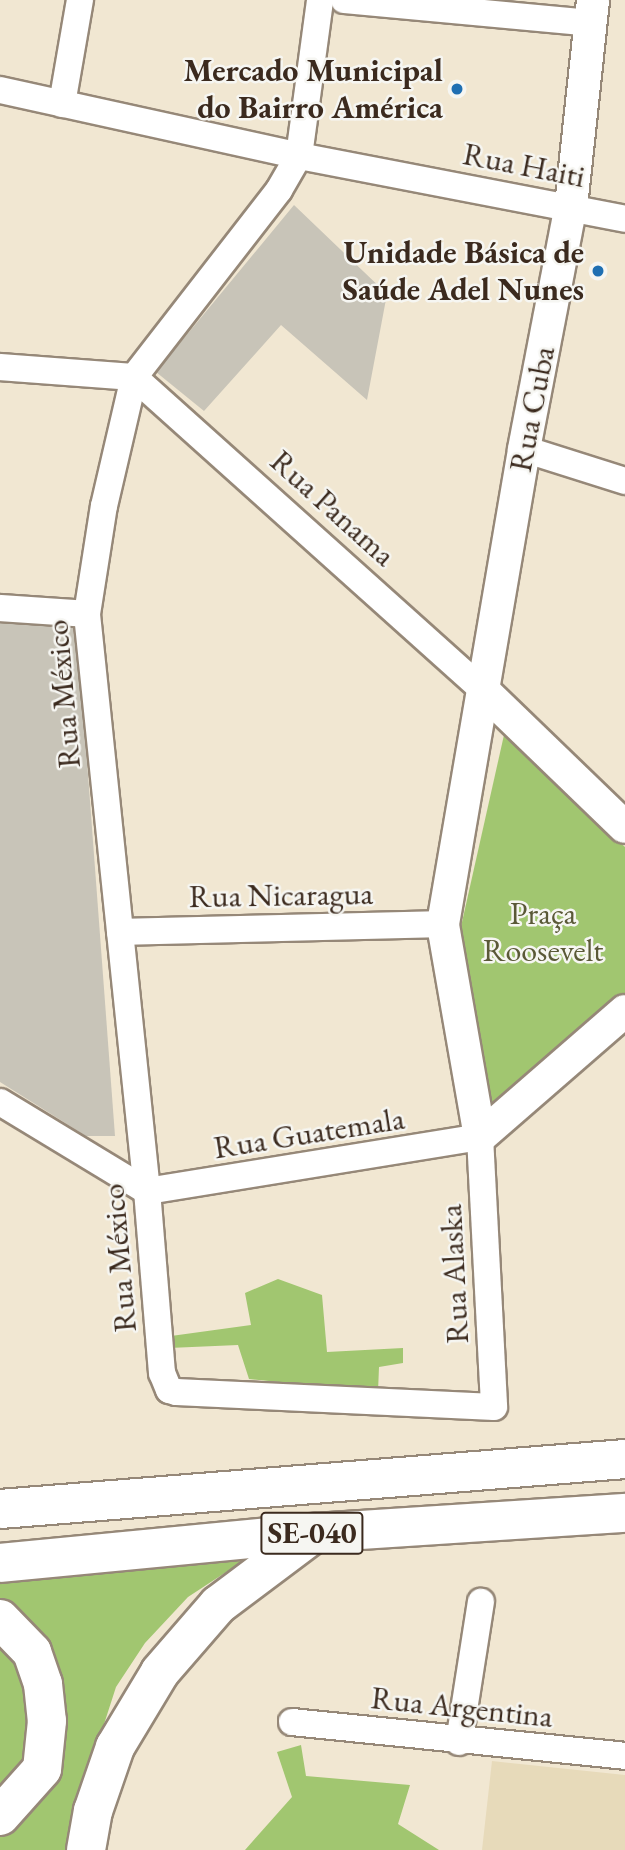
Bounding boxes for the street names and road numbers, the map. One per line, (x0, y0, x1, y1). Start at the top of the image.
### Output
street label: Rua Haiti (460, 134, 588, 196)
street label: Rua Cuba (501, 343, 563, 475)
street label: Rua Panama (263, 442, 403, 574)
street label: Rua México (37, 618, 89, 770)
street label: Rua Nicaragua (189, 874, 373, 916)
street label: Rua Guatemala (211, 1099, 407, 1167)
street label: Rua México (93, 1182, 145, 1334)
street label: Rua Alaska (431, 1203, 477, 1345)
road number: SE-040 (260, 1506, 364, 1560)
street label: Rua Argentina (369, 1678, 555, 1736)

